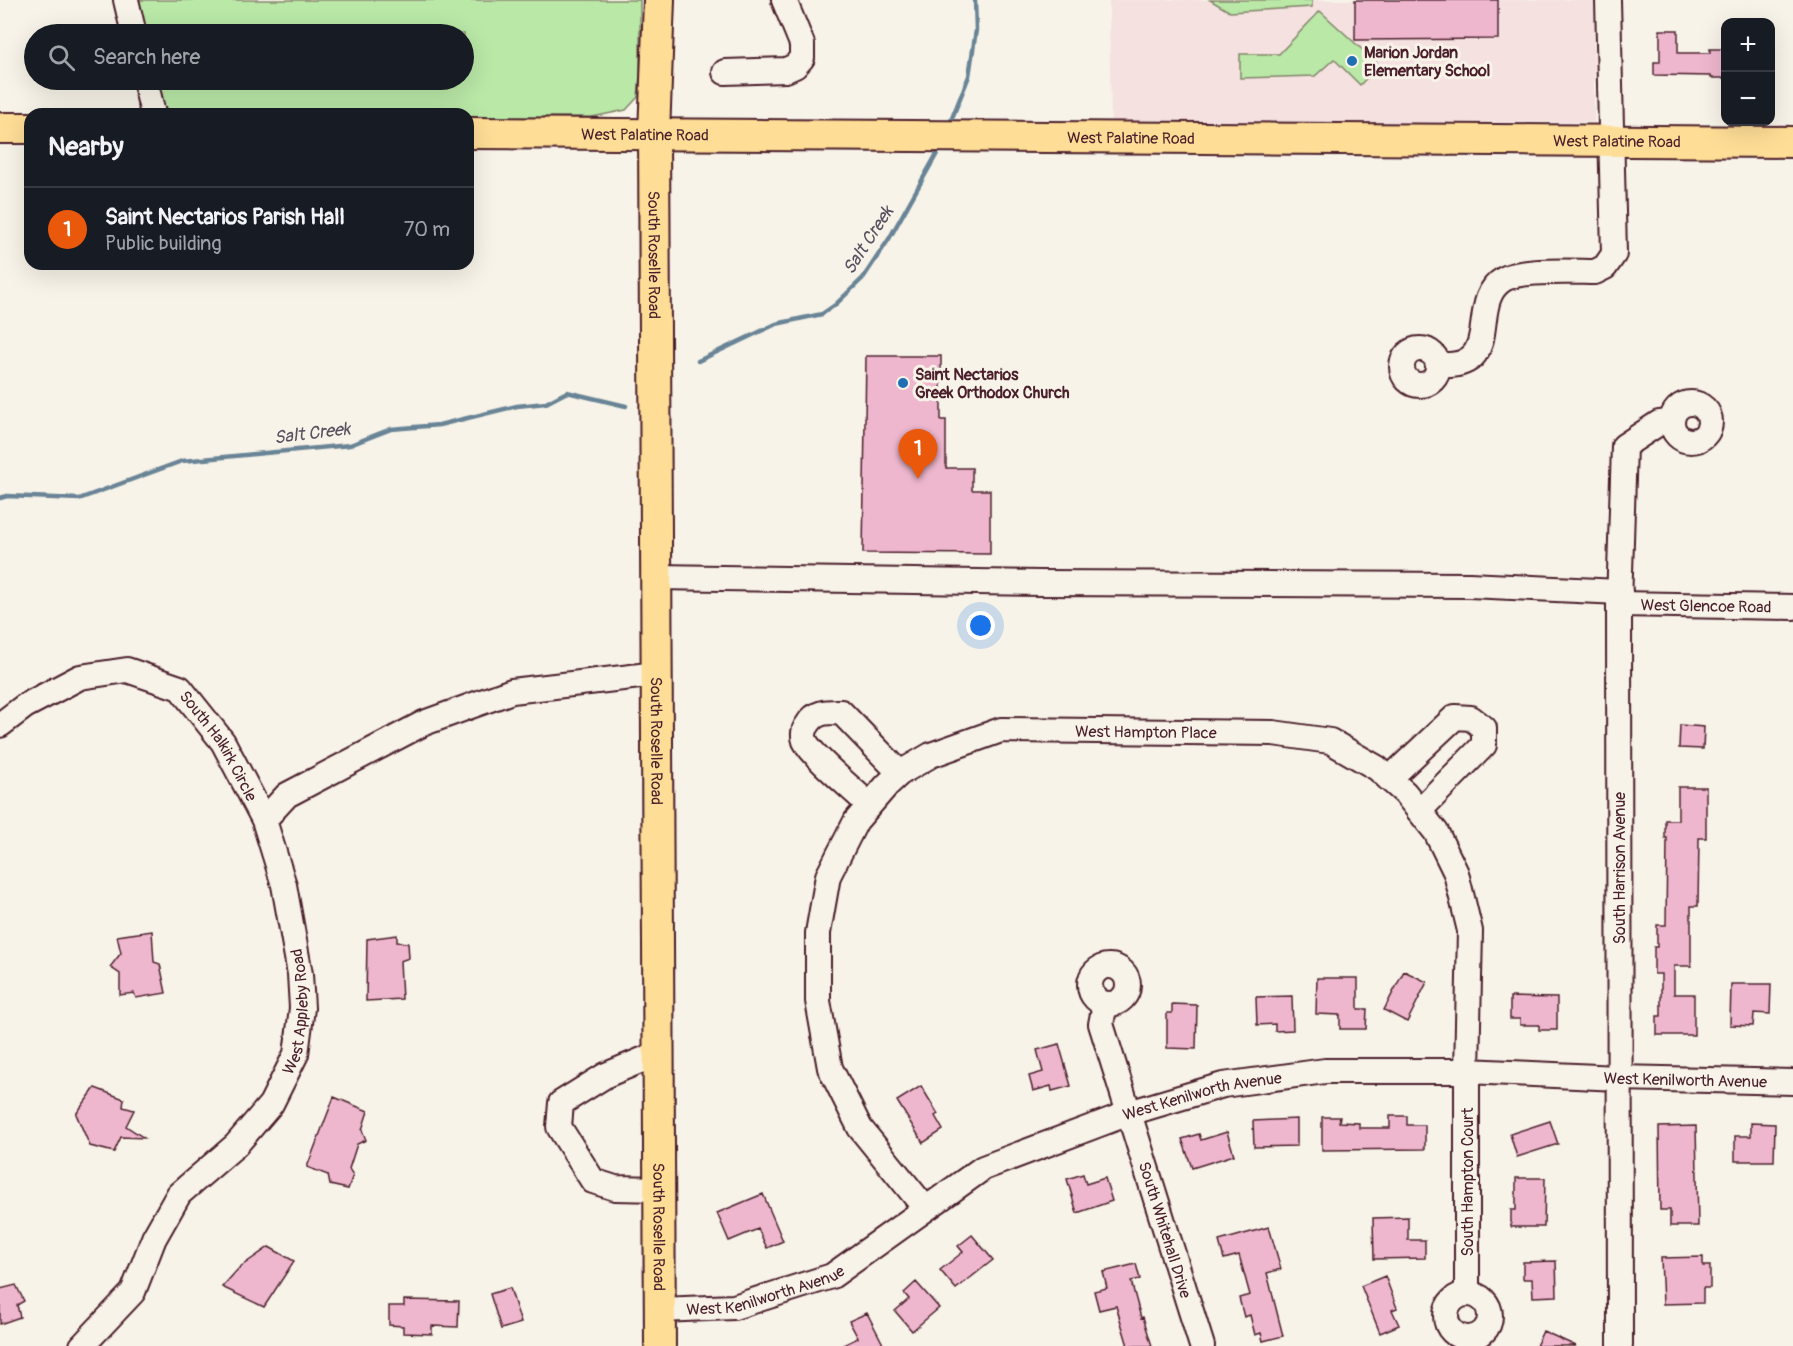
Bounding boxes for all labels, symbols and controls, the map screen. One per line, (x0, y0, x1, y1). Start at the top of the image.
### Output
map controls (1721, 18, 1775, 126)
button: + (1721, 18, 1775, 72)
search box (24, 24, 474, 90)
icon: search (45, 41, 78, 74)
text: Search here (93, 43, 200, 71)
place label: Marion Jordan Elementary School (1364, 43, 1491, 81)
marker: Marion Jordan Elementary School (1345, 54, 1359, 68)
button: − (1721, 72, 1775, 126)
street label: West Palatine Road (581, 125, 709, 146)
street label: West Palatine Road (1067, 128, 1195, 149)
text: Nearby (48, 131, 124, 163)
street label: West Palatine Road (1553, 131, 1681, 152)
street label: South Roselle Road (643, 191, 664, 319)
water label: Salt Creek (838, 201, 900, 279)
text: Saint Nectarios Parish Hall (105, 203, 345, 231)
text: 1 (64, 217, 71, 242)
text: 70 m (404, 217, 450, 242)
text: Public building (105, 231, 221, 256)
place label: Saint Nectarios Greek Orthodox Church (915, 365, 1070, 403)
marker: Saint Nectarios Greek Orthodox Church (896, 376, 910, 390)
water label: Salt Creek (273, 417, 353, 450)
pin: 1 (898, 430, 938, 479)
street label: West Glencoe Road (1640, 595, 1772, 618)
your location (966, 611, 995, 640)
street label: South Roselle Road (646, 677, 666, 805)
street label: South Halkirk Circle (175, 687, 261, 805)
street label: West Hampton Place (1075, 722, 1217, 743)
street label: South Harrison Avenue (1610, 792, 1630, 944)
street label: West Appleby Road (278, 947, 313, 1078)
street label: West Kenilworth Avenue (1120, 1068, 1283, 1125)
street label: West Kenilworth Avenue (1603, 1068, 1767, 1092)
street label: South Hampton Court (1458, 1107, 1478, 1256)
street label: South Whitehall Drive (1134, 1159, 1195, 1301)
street label: South Roselle Road (648, 1163, 669, 1291)
street label: West Kenilworth Avenue (686, 1261, 849, 1320)

